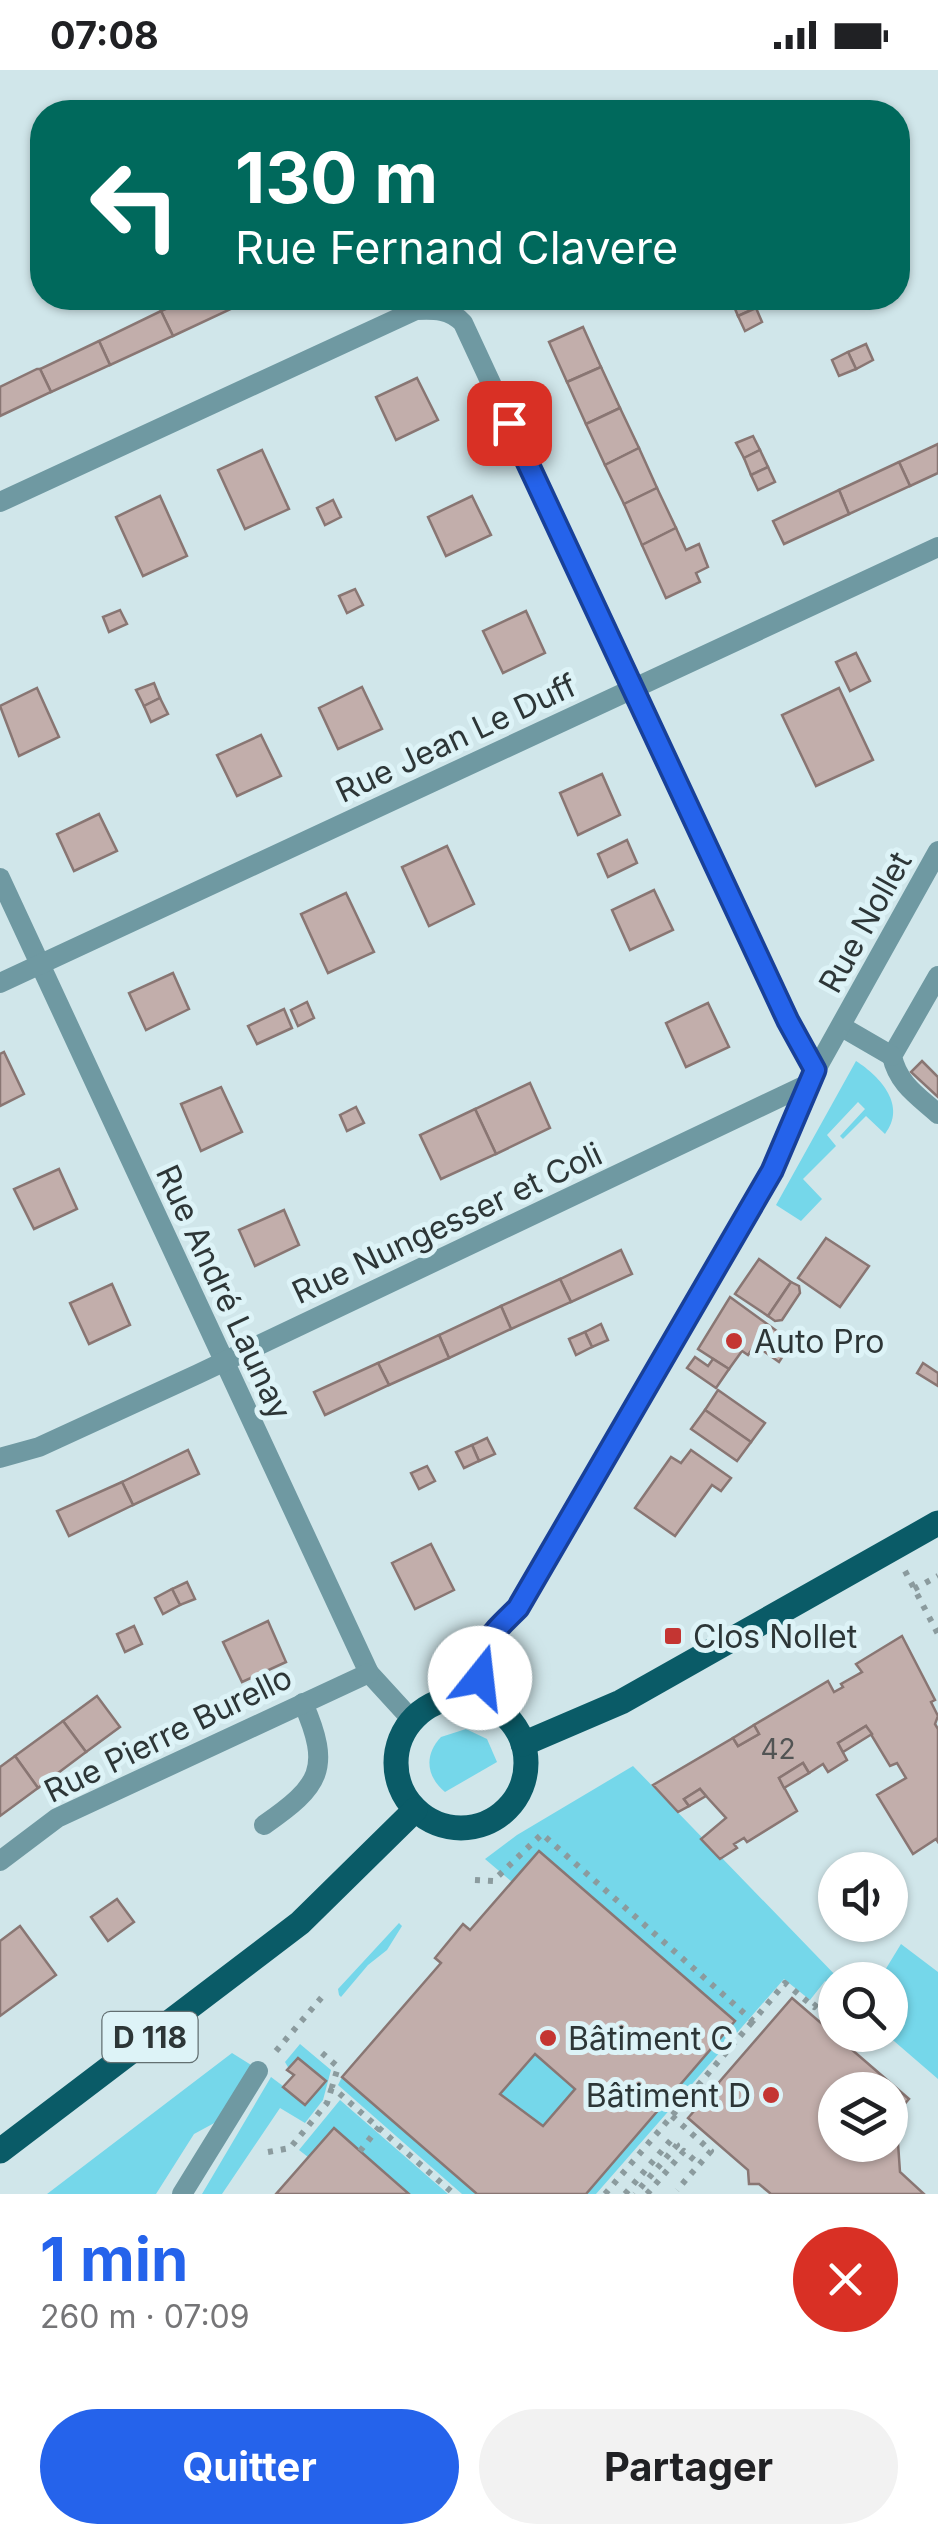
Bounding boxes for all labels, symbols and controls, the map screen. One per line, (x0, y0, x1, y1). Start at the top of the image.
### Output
text: 07:08 (50, 12, 159, 58)
text: 130 m (235, 135, 438, 220)
icon: left (70, 140, 200, 270)
text: Rue Fernand Clavere (235, 220, 678, 275)
pin (467, 381, 552, 466)
icon: arrive (482, 396, 537, 451)
street label: Rue Jean Le Duff (330, 665, 582, 811)
street label: Rue Nollet (810, 845, 920, 999)
street label: Rue Nungesser et Coli (286, 1134, 608, 1312)
street label: Rue André Launay (148, 1159, 300, 1425)
place label: Auto Pro (754, 1322, 884, 1361)
marker: Auto Pro (723, 1330, 745, 1352)
place label: Clos Nollet (693, 1617, 857, 1656)
marker: Clos Nollet (662, 1625, 684, 1647)
position arrow (428, 1626, 532, 1730)
street label: Rue Pierre Burello (38, 1657, 298, 1811)
house number: 42 (760, 1732, 796, 1766)
map controls (818, 1852, 908, 2162)
button: sound (818, 1852, 908, 1942)
button: search (818, 1962, 908, 2052)
road number: D 118 (102, 2012, 198, 2062)
place label: Bâtiment C (568, 2019, 734, 2058)
marker: Bâtiment C (537, 2027, 559, 2049)
button: layers (818, 2072, 908, 2162)
place label: Bâtiment D (586, 2076, 751, 2115)
marker: Bâtiment D (760, 2084, 782, 2106)
text: 1 min (40, 2223, 188, 2295)
button: close (793, 2227, 898, 2332)
text: 260 m · 07:09 (40, 2297, 250, 2336)
button: Quitter (40, 2409, 459, 2524)
button: Partager (479, 2409, 898, 2524)

